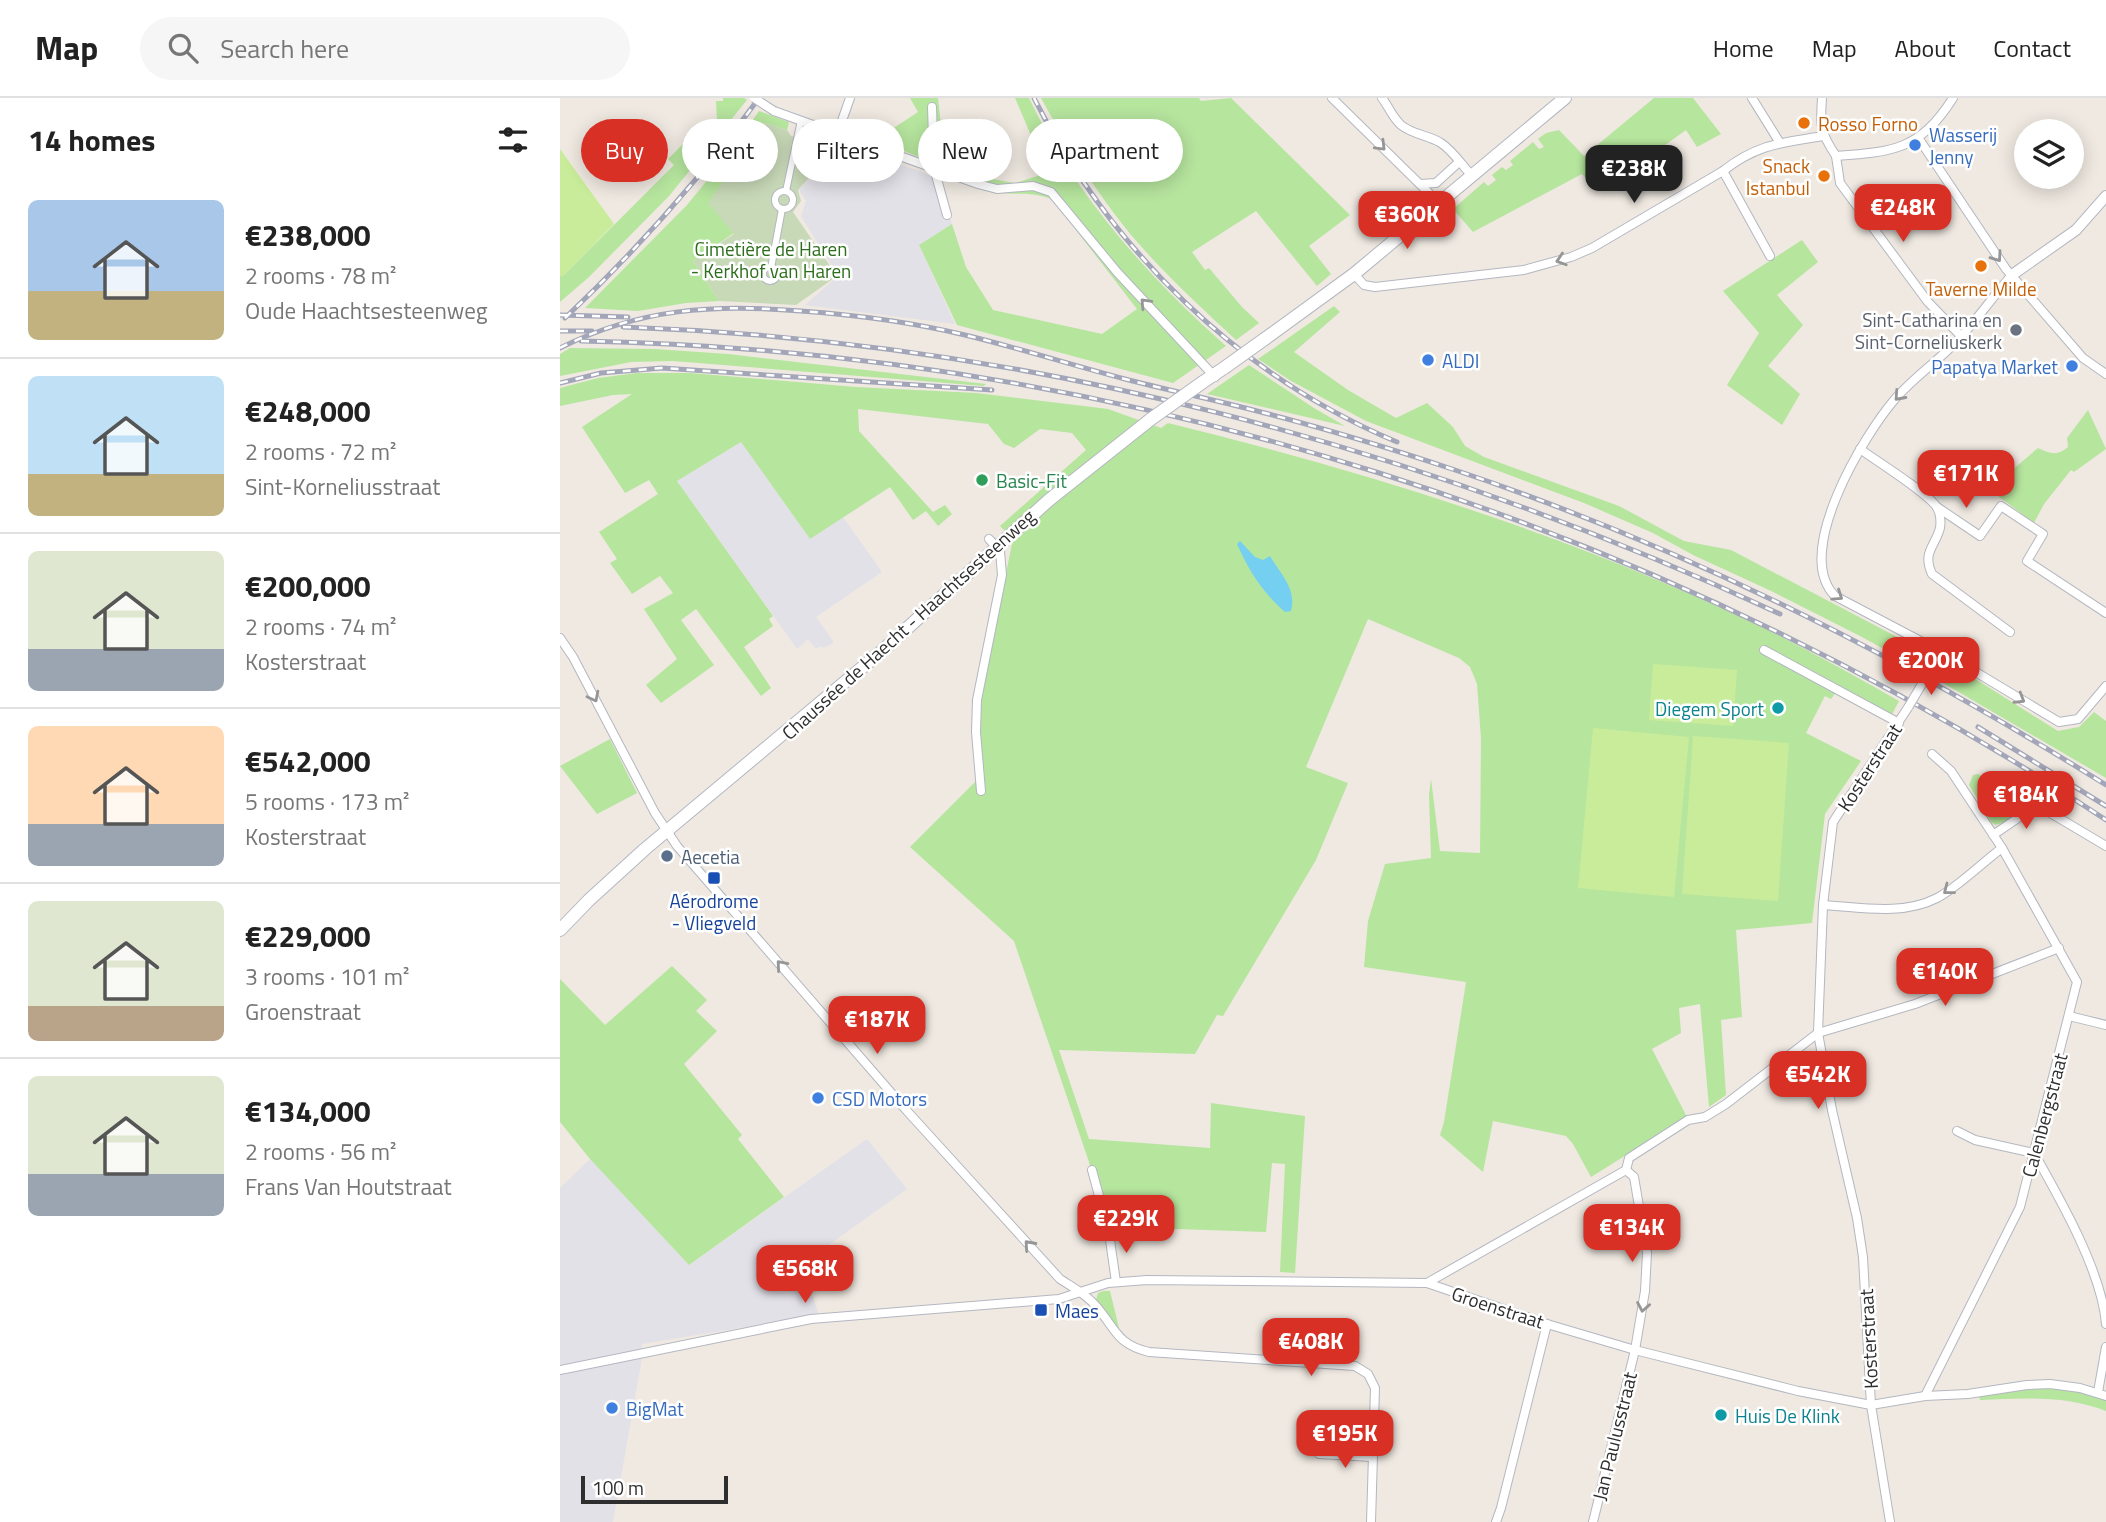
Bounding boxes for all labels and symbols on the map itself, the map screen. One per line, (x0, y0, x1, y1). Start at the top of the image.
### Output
place label: Rosso Forno (1818, 109, 1918, 138)
marker: Rosso Forno (1796, 115, 1812, 131)
place label: Wasserij Jenny (1929, 120, 1997, 171)
marker: Wasserij Jenny (1907, 137, 1923, 153)
one-way arrow (1373, 138, 1385, 150)
pin: €238K (1585, 146, 1683, 205)
place label: Snack Istanbul (1746, 151, 1810, 202)
marker: Snack Istanbul (1816, 168, 1832, 184)
pin: €248K (1854, 184, 1952, 244)
pin: €360K (1358, 192, 1456, 251)
park label: Cimetière de Haren - Kerkhof van Haren (691, 234, 851, 285)
one-way arrow (1989, 249, 2001, 262)
one-way arrow (1555, 252, 1567, 267)
marker: Taverne Milde (1973, 258, 1989, 274)
place label: Taverne Milde (1926, 274, 2037, 303)
one-way arrow (1141, 298, 1154, 311)
place label: Sint-Catharina en Sint-Corneliuskerk (1855, 305, 2002, 356)
marker: Sint-Catharina en Sint-Corneliuskerk (2008, 322, 2024, 338)
place label: ALDI (1442, 346, 1479, 375)
marker: ALDI (1420, 352, 1436, 368)
place label: Papatya Market (1931, 352, 2058, 381)
marker: Papatya Market (2064, 358, 2080, 374)
one-way arrow (1894, 388, 1907, 401)
pin: €171K (1917, 450, 2015, 510)
place label: Basic-Fit (996, 466, 1067, 495)
marker: Basic-Fit (974, 472, 990, 488)
street label: Chaussée de Haecht - Haachtsesteenweg (775, 502, 1041, 746)
one-way arrow (1830, 588, 1843, 600)
pin: €200K (1882, 638, 1980, 697)
one-way arrow (585, 690, 599, 702)
one-way arrow (2012, 691, 2025, 704)
place label: Diegem Sport (1655, 694, 1764, 723)
marker: Diegem Sport (1770, 700, 1786, 716)
street label: Kosterstraat (1830, 717, 1909, 817)
pin: €184K (1977, 772, 2075, 831)
place label: Aecetia (681, 842, 740, 871)
marker: Aecetia (659, 848, 675, 864)
marker: Aérodrome - Vliegveld (706, 870, 722, 886)
one-way arrow (1944, 882, 1956, 895)
place label: Aérodrome - Vliegveld (669, 886, 759, 937)
pin: €140K (1896, 948, 1994, 1008)
one-way arrow (777, 960, 789, 973)
pin: €187K (828, 996, 926, 1056)
street label: Calenbergstraat (2013, 1049, 2075, 1180)
pin: €542K (1769, 1052, 1867, 1111)
place label: CSD Motors (832, 1084, 927, 1113)
marker: CSD Motors (810, 1090, 826, 1106)
pin: €229K (1077, 1196, 1175, 1255)
pin: €134K (1583, 1204, 1681, 1264)
one-way arrow (1025, 1240, 1037, 1253)
pin: €568K (756, 1246, 854, 1305)
street label: Groenstraat (1448, 1278, 1548, 1336)
street label: Kosterstraat (1851, 1288, 1885, 1390)
place label: Maes (1055, 1296, 1099, 1325)
one-way arrow (1636, 1301, 1651, 1313)
marker: Maes (1033, 1302, 1049, 1318)
pin: €408K (1262, 1318, 1360, 1378)
street label: Jan Paulusstraat (1584, 1368, 1644, 1503)
place label: BigMat (626, 1394, 684, 1423)
marker: BigMat (604, 1400, 620, 1416)
place label: Huis De Klink (1735, 1401, 1840, 1430)
marker: Huis De Klink (1713, 1407, 1729, 1423)
pin: €195K (1296, 1410, 1394, 1470)
scale bar (581, 1473, 728, 1505)

